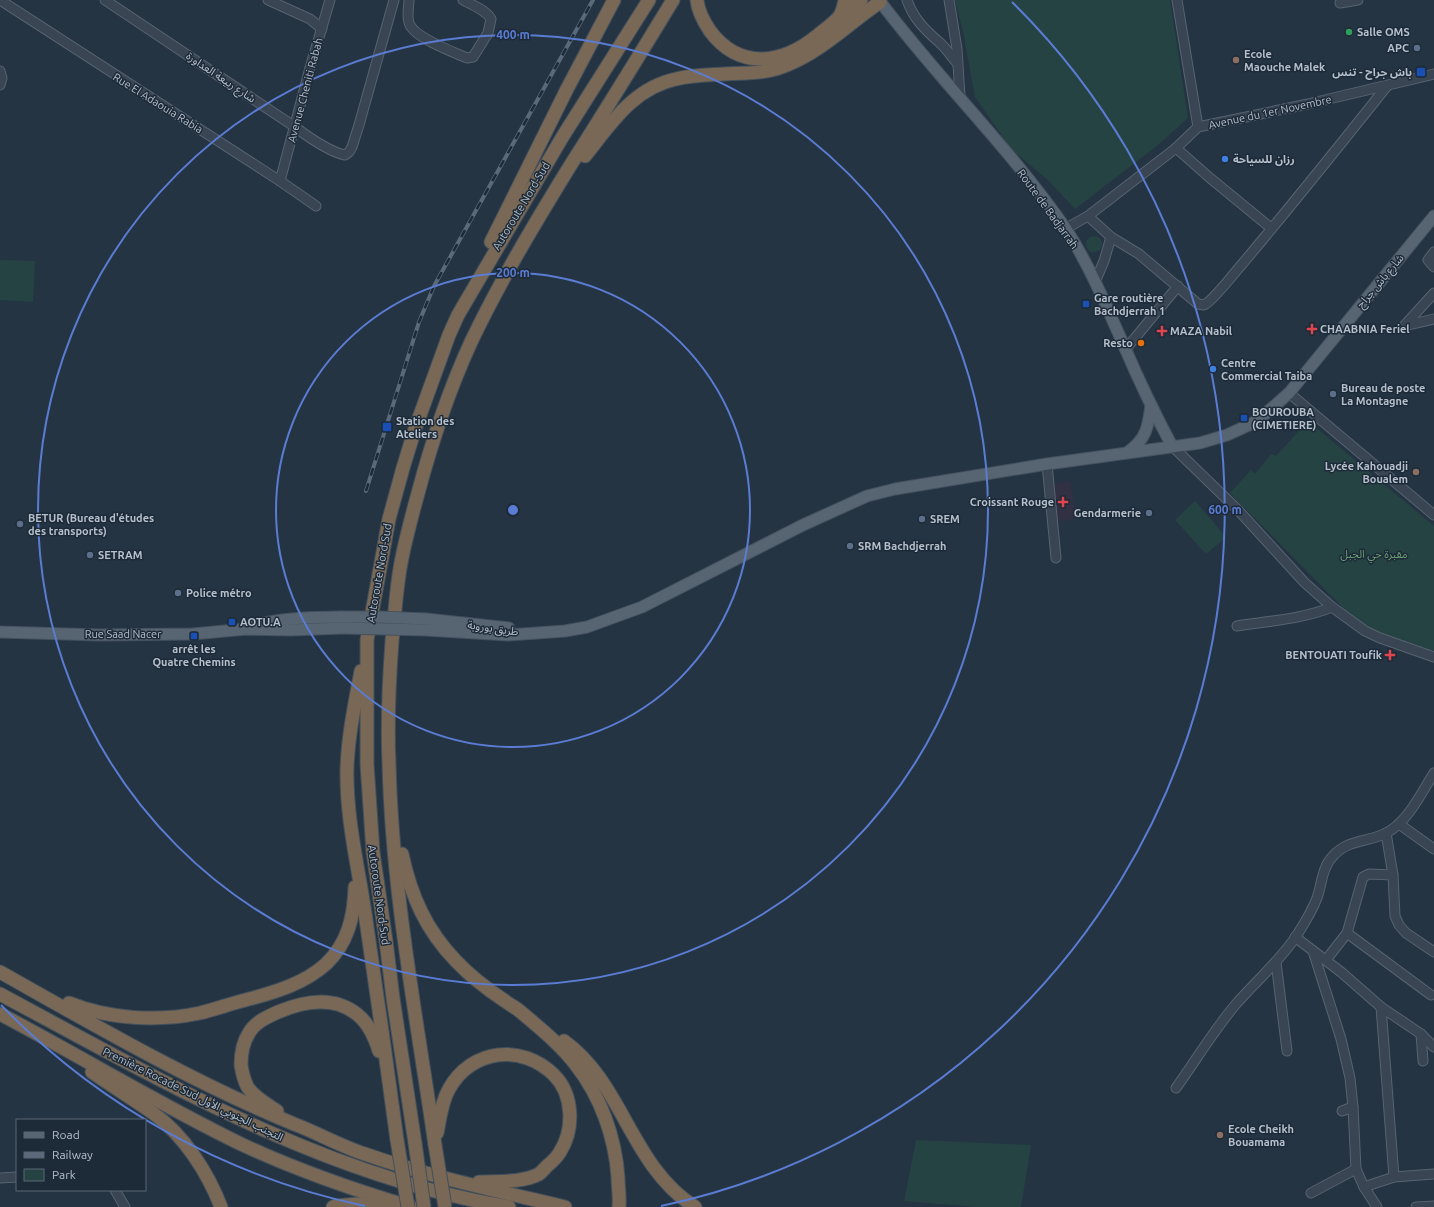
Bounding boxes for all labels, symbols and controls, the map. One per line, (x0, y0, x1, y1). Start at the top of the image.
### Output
place label: Salle OMS (1357, 26, 1410, 38)
marker: Salle OMS (1344, 27, 1354, 37)
text: 400 m (496, 28, 530, 41)
street label: Avenue Cheniti Rabah (285, 36, 325, 144)
place label: APC (1387, 42, 1409, 54)
marker: APC (1412, 43, 1422, 53)
place label: Ecole Maouche Malek (1244, 48, 1326, 73)
street label: شارع ربيعة العداورة (183, 49, 258, 106)
marker: Ecole Maouche Malek (1231, 55, 1241, 65)
place label: باش جراح - تنس (1332, 66, 1412, 80)
marker: باش جراح - تنس (1415, 66, 1427, 78)
street label: Rue El Adaouia Rabia (111, 71, 205, 135)
street label: Avenue du 1er Novembre (1207, 93, 1333, 131)
place label: رزان للسياحة (1233, 153, 1295, 166)
marker: رزان للسياحة (1220, 154, 1230, 164)
street label: Autoroute Nord-Sud (490, 160, 552, 252)
street label: Route de Badjarrah (1015, 167, 1081, 251)
street label: شارع باش جراح (1354, 252, 1408, 311)
text: 200 m (496, 266, 530, 279)
place label: Gare routière Bachdjerrah 1 (1094, 292, 1165, 317)
marker: Gare routière Bachdjerrah 1 (1081, 299, 1091, 309)
place label: CHAABNIA Feriel (1320, 323, 1410, 335)
marker: CHAABNIA Feriel (1307, 324, 1317, 334)
place label: MAZA Nabil (1170, 325, 1233, 337)
marker: MAZA Nabil (1157, 326, 1167, 336)
place label: Resto (1103, 337, 1133, 349)
marker: Resto (1136, 338, 1146, 348)
place label: Centre Commercial Taiba (1221, 357, 1312, 382)
marker: Centre Commercial Taiba (1208, 364, 1218, 374)
place label: Bureau de poste La Montagne (1341, 382, 1425, 407)
marker: Bureau de poste La Montagne (1328, 389, 1338, 399)
place label: BOUROUBA (CIMETIERE) (1252, 406, 1316, 432)
marker: BOUROUBA (CIMETIERE) (1239, 413, 1249, 423)
place label: Station des Ateliers (396, 415, 454, 440)
marker: Station des Ateliers (381, 421, 393, 433)
place label: Lycée Kahouadji Boualem (1325, 460, 1408, 485)
marker: Lycée Kahouadji Boualem (1411, 467, 1421, 477)
place label: Croissant Rouge (970, 496, 1054, 508)
marker: Croissant Rouge (1057, 496, 1069, 508)
centre of rings (506, 503, 520, 517)
text: 600 m (1208, 503, 1242, 516)
place label: Gendarmerie (1074, 507, 1141, 519)
marker: Gendarmerie (1144, 508, 1154, 518)
place label: BETUR (Bureau d'études des transports) (28, 512, 154, 538)
place label: SREM (930, 513, 960, 525)
marker: SREM (917, 514, 927, 524)
marker: BETUR (Bureau d'études des transports) (15, 519, 25, 529)
street label: Autoroute Nord-Sud (364, 522, 394, 624)
place label: SRM Bachdjerrah (858, 540, 946, 552)
marker: SRM Bachdjerrah (845, 541, 855, 551)
park label: مقبرة حي الجبل (1340, 548, 1408, 564)
place label: SETRAM (98, 549, 143, 561)
marker: SETRAM (85, 550, 95, 560)
place label: Police métro (186, 587, 252, 599)
marker: Police métro (173, 588, 183, 598)
place label: AOTU.A (240, 616, 281, 628)
marker: AOTU.A (227, 617, 237, 627)
street label: طريق بوروبة (466, 618, 519, 639)
street label: Rue Saad Nacer (85, 628, 162, 640)
marker: arrêt les Quatre Chemins (189, 631, 199, 641)
place label: arrêt les Quatre Chemins (152, 643, 236, 668)
place label: BENTOUATI Toufik (1285, 649, 1383, 661)
marker: BENTOUATI Toufik (1385, 650, 1395, 660)
street label: Autoroute Nord-Sud (366, 844, 392, 946)
street label: Première Rocade Sud التجنب الجنوبي الأول (99, 1045, 285, 1146)
legend (16, 1119, 146, 1191)
place label: Ecole Cheikh Bouamama (1228, 1123, 1294, 1148)
text: Road (52, 1128, 80, 1141)
marker: Ecole Cheikh Bouamama (1215, 1130, 1225, 1140)
text: Railway (52, 1148, 93, 1161)
text: Park (52, 1168, 76, 1181)

